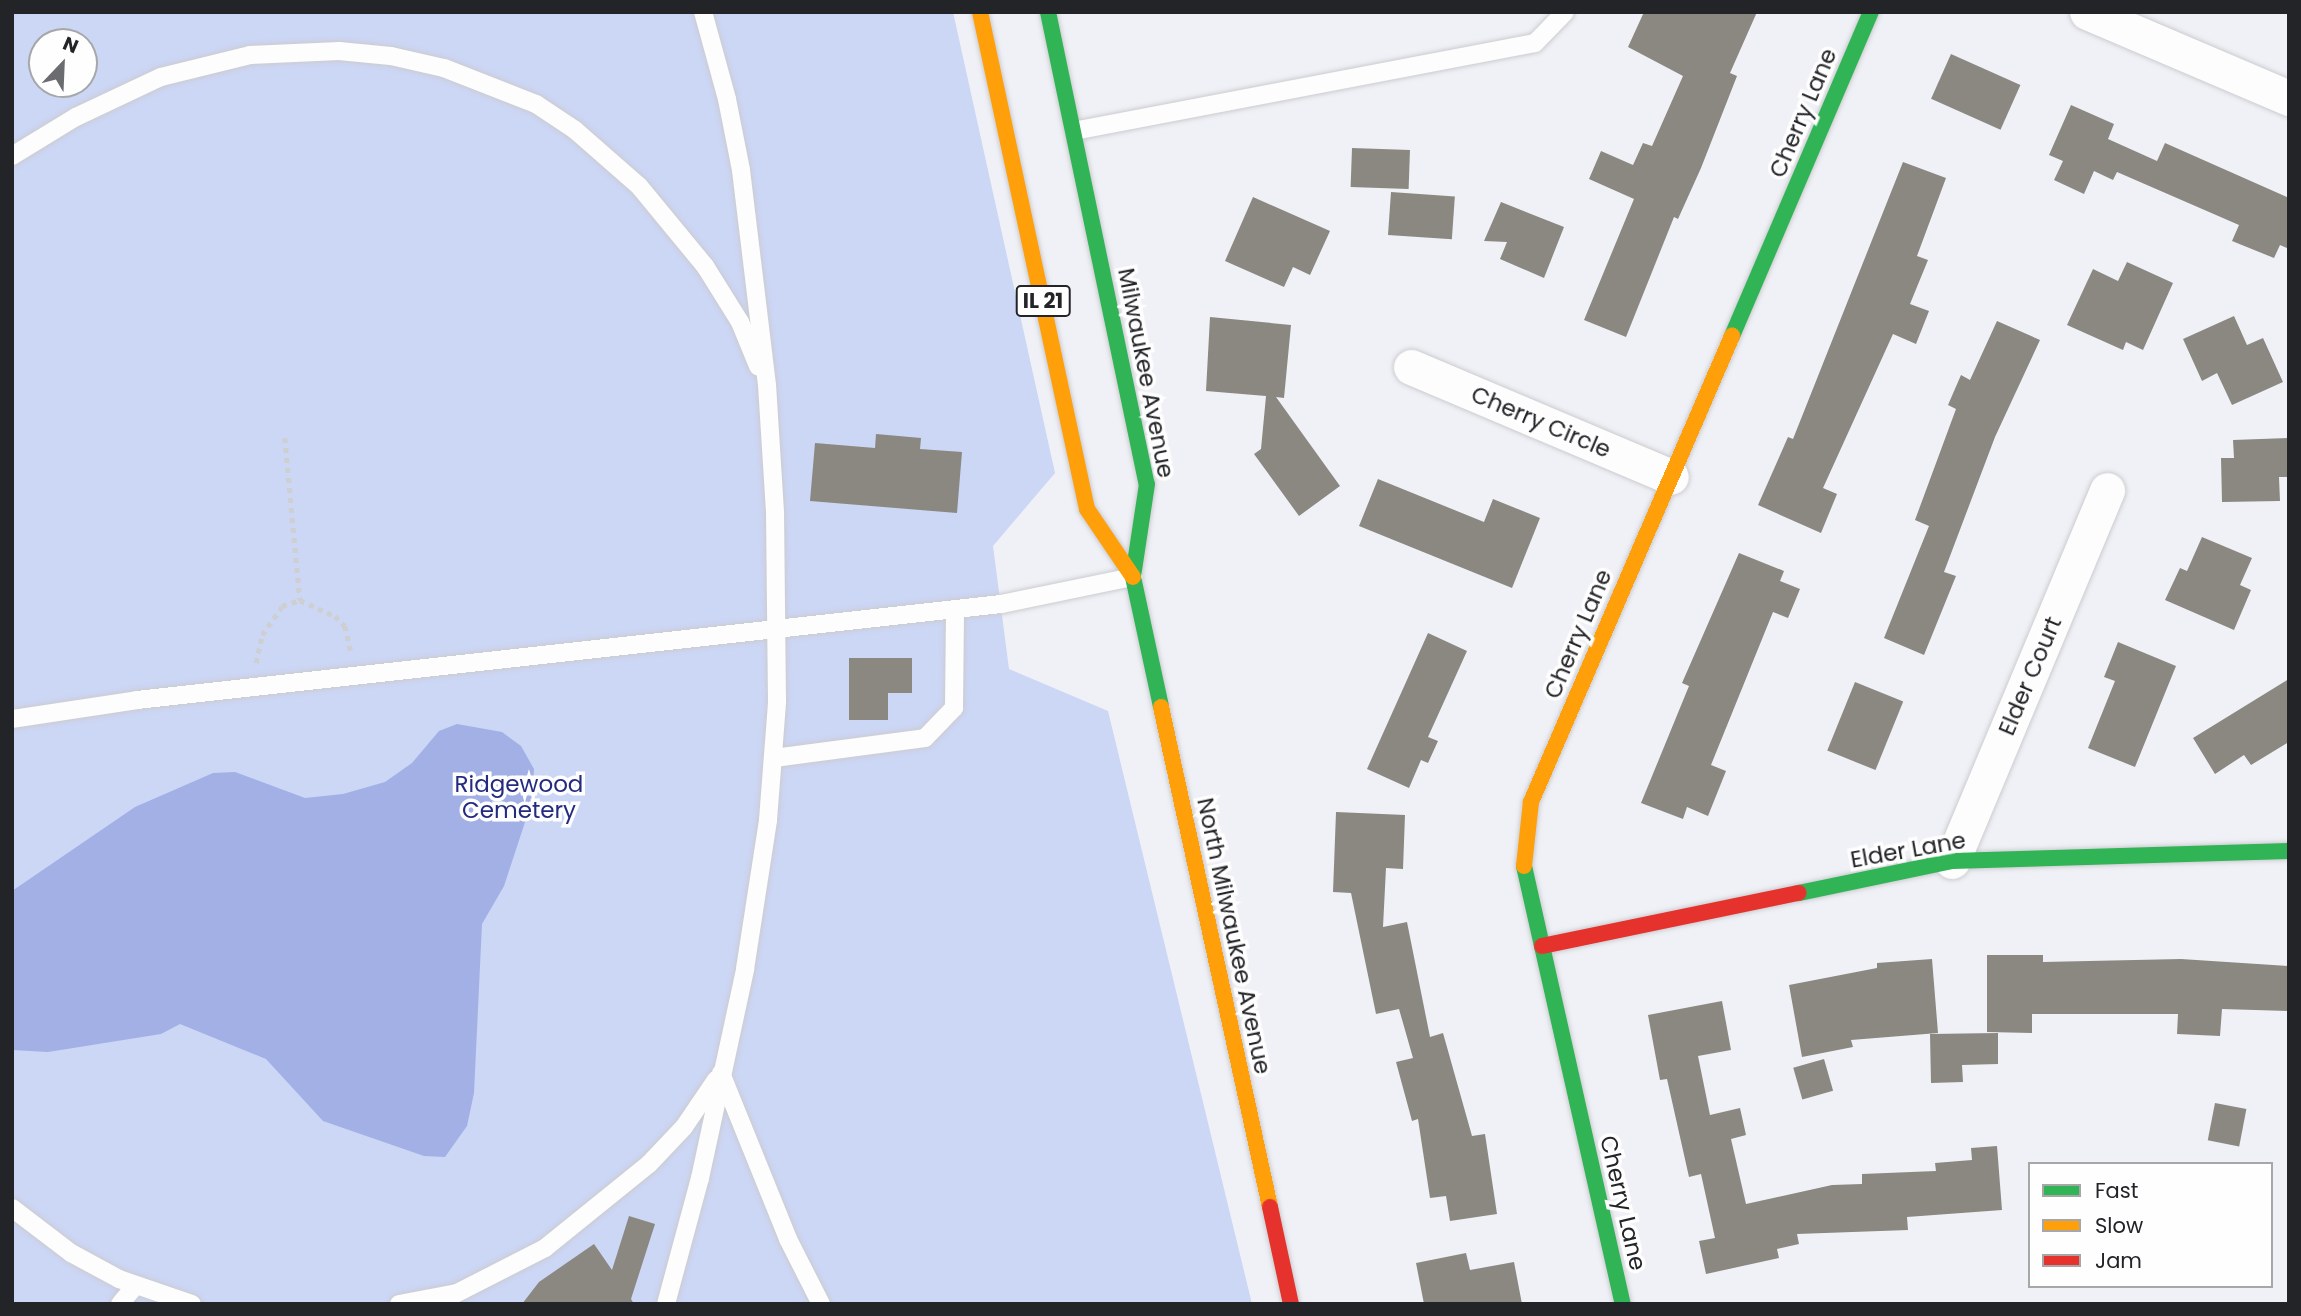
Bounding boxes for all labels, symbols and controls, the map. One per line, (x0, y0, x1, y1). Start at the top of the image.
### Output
north arrow (28, 28, 98, 98)
text: N (59, 30, 82, 60)
street label: Cherry Lane (1763, 44, 1843, 182)
street label: Milwaukee Avenue (1112, 266, 1180, 480)
road number: IL 21 (1015, 284, 1071, 318)
street label: Cherry Circle (1467, 380, 1615, 464)
street label: Cherry Lane (1538, 565, 1618, 703)
street label: Elder Court (1993, 613, 2067, 739)
park label: Ridgewood Cemetery (455, 770, 583, 824)
street label: North Milwaukee Avenue (1191, 795, 1277, 1077)
street label: Elder Lane (1848, 826, 1968, 874)
street label: Cherry Lane (1594, 1133, 1652, 1273)
legend (2028, 1162, 2273, 1288)
text: Fast (2095, 1176, 2138, 1205)
text: Slow (2095, 1211, 2143, 1240)
text: Jam (2095, 1246, 2142, 1275)

